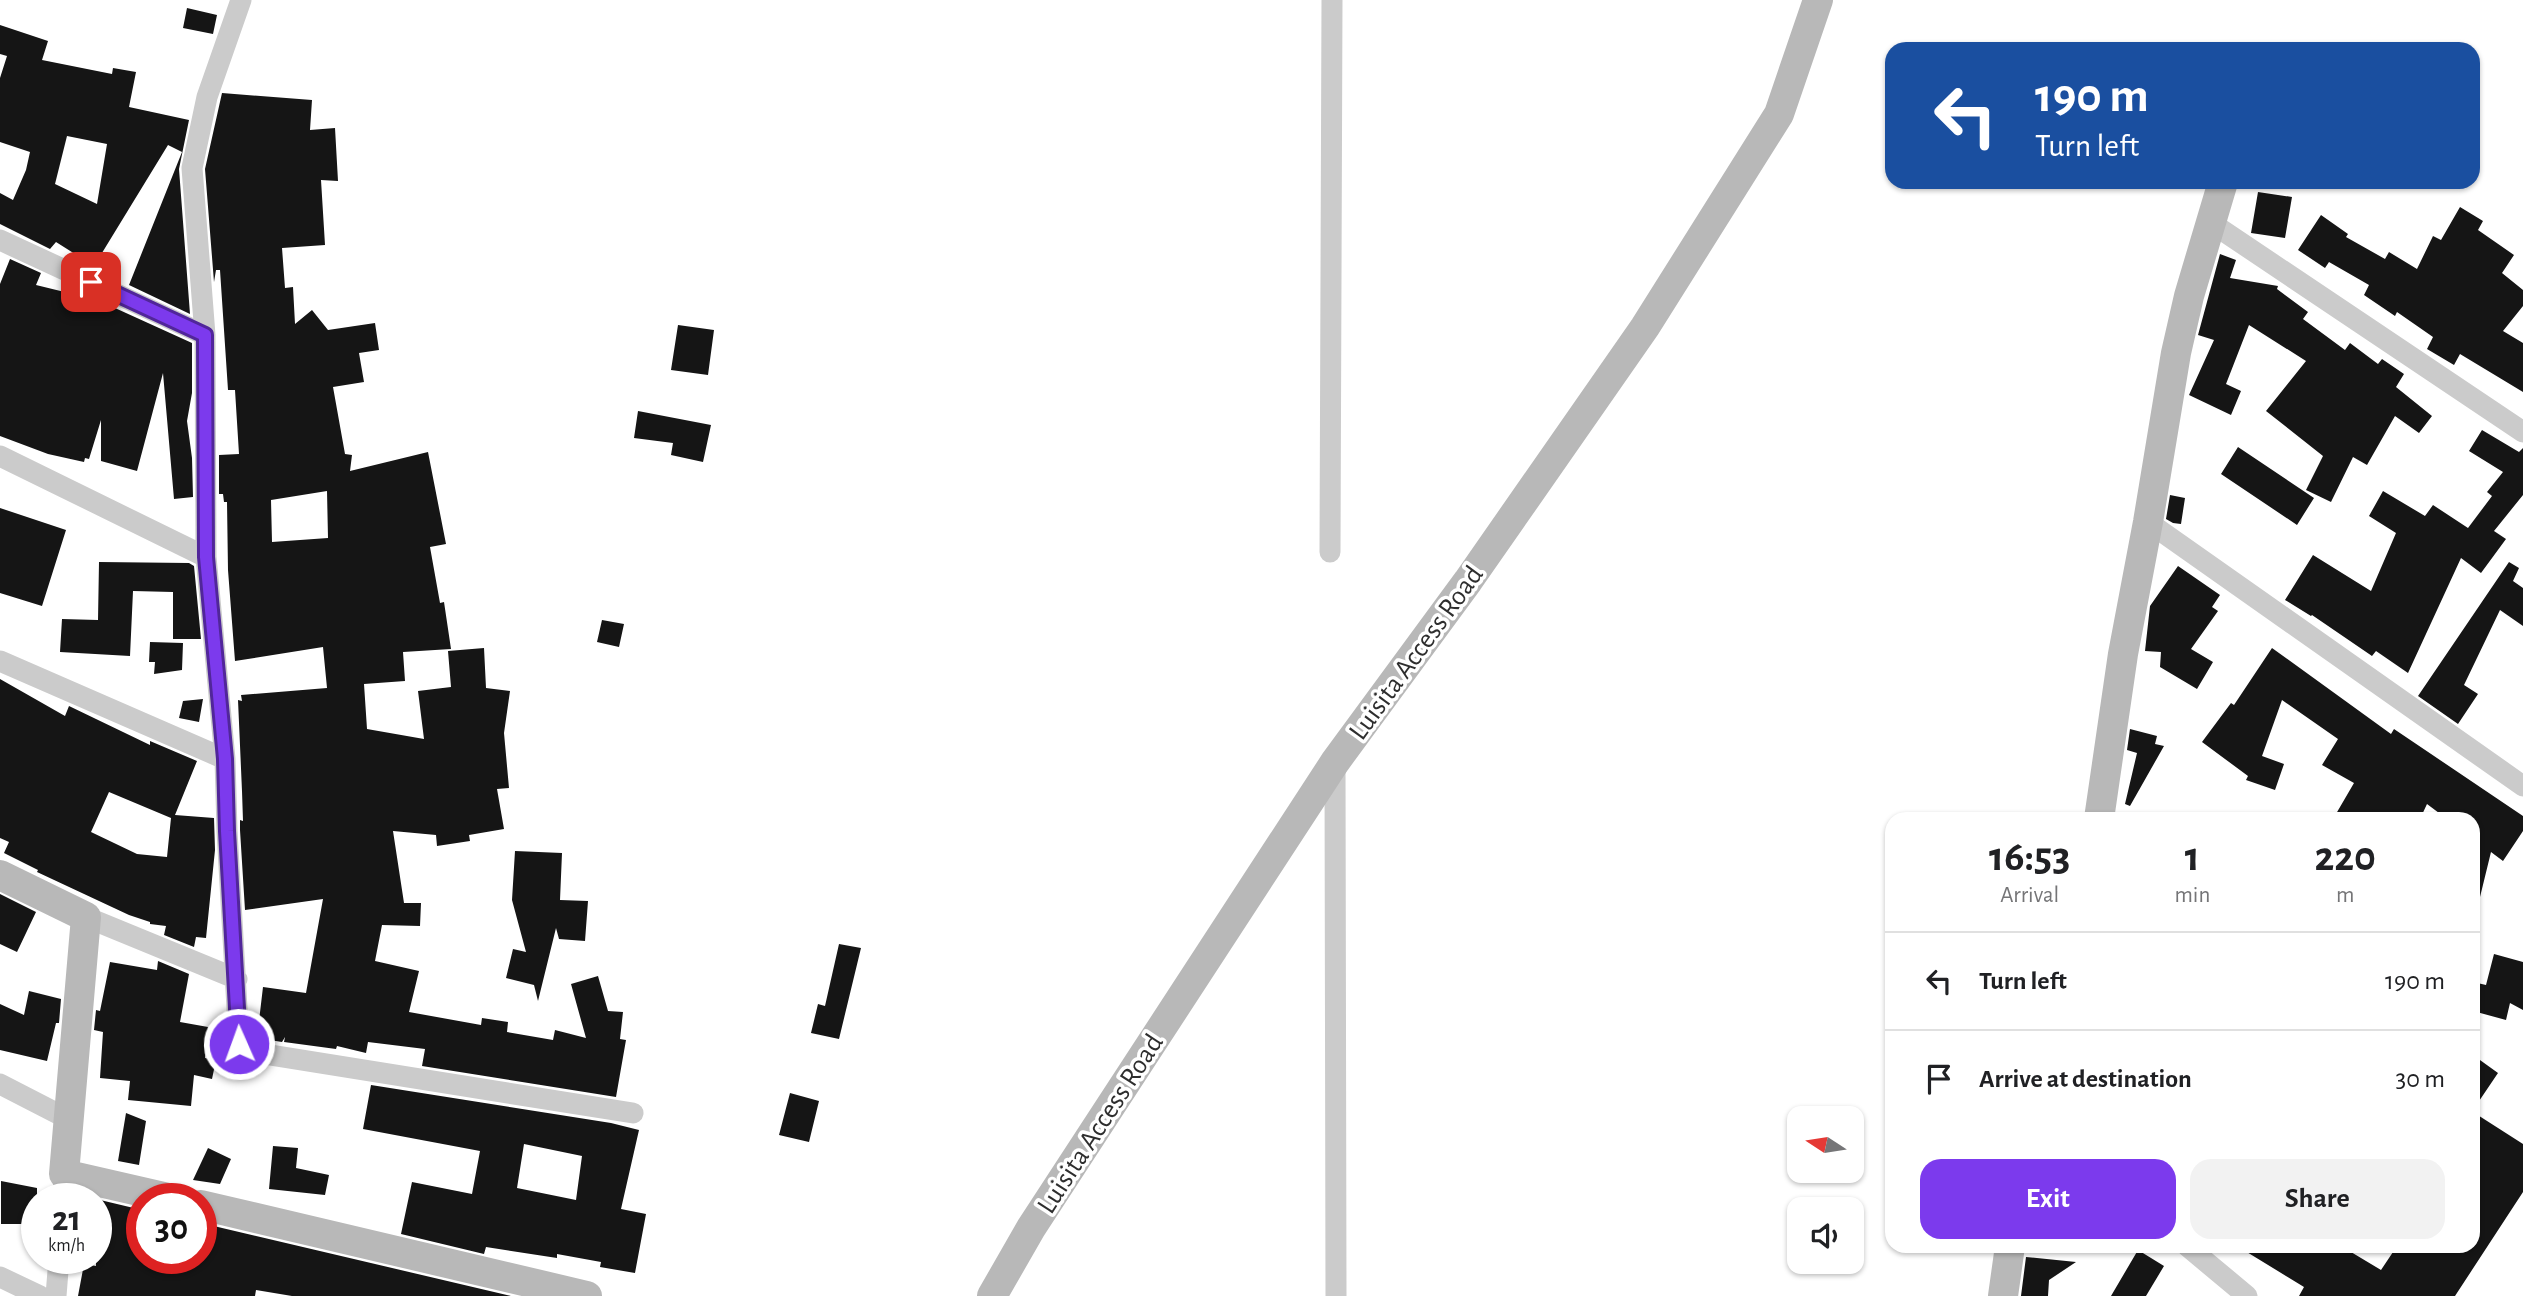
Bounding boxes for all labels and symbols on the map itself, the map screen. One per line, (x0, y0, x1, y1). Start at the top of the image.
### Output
pin (61, 252, 121, 312)
street label: Luisita Access Road (1344, 561, 1489, 745)
position arrow (202, 1007, 276, 1081)
street label: Luisita Access Road (1032, 1029, 1169, 1219)
north arrow (1787, 1106, 1864, 1183)
speed limit sign: 30 (126, 1183, 217, 1274)

